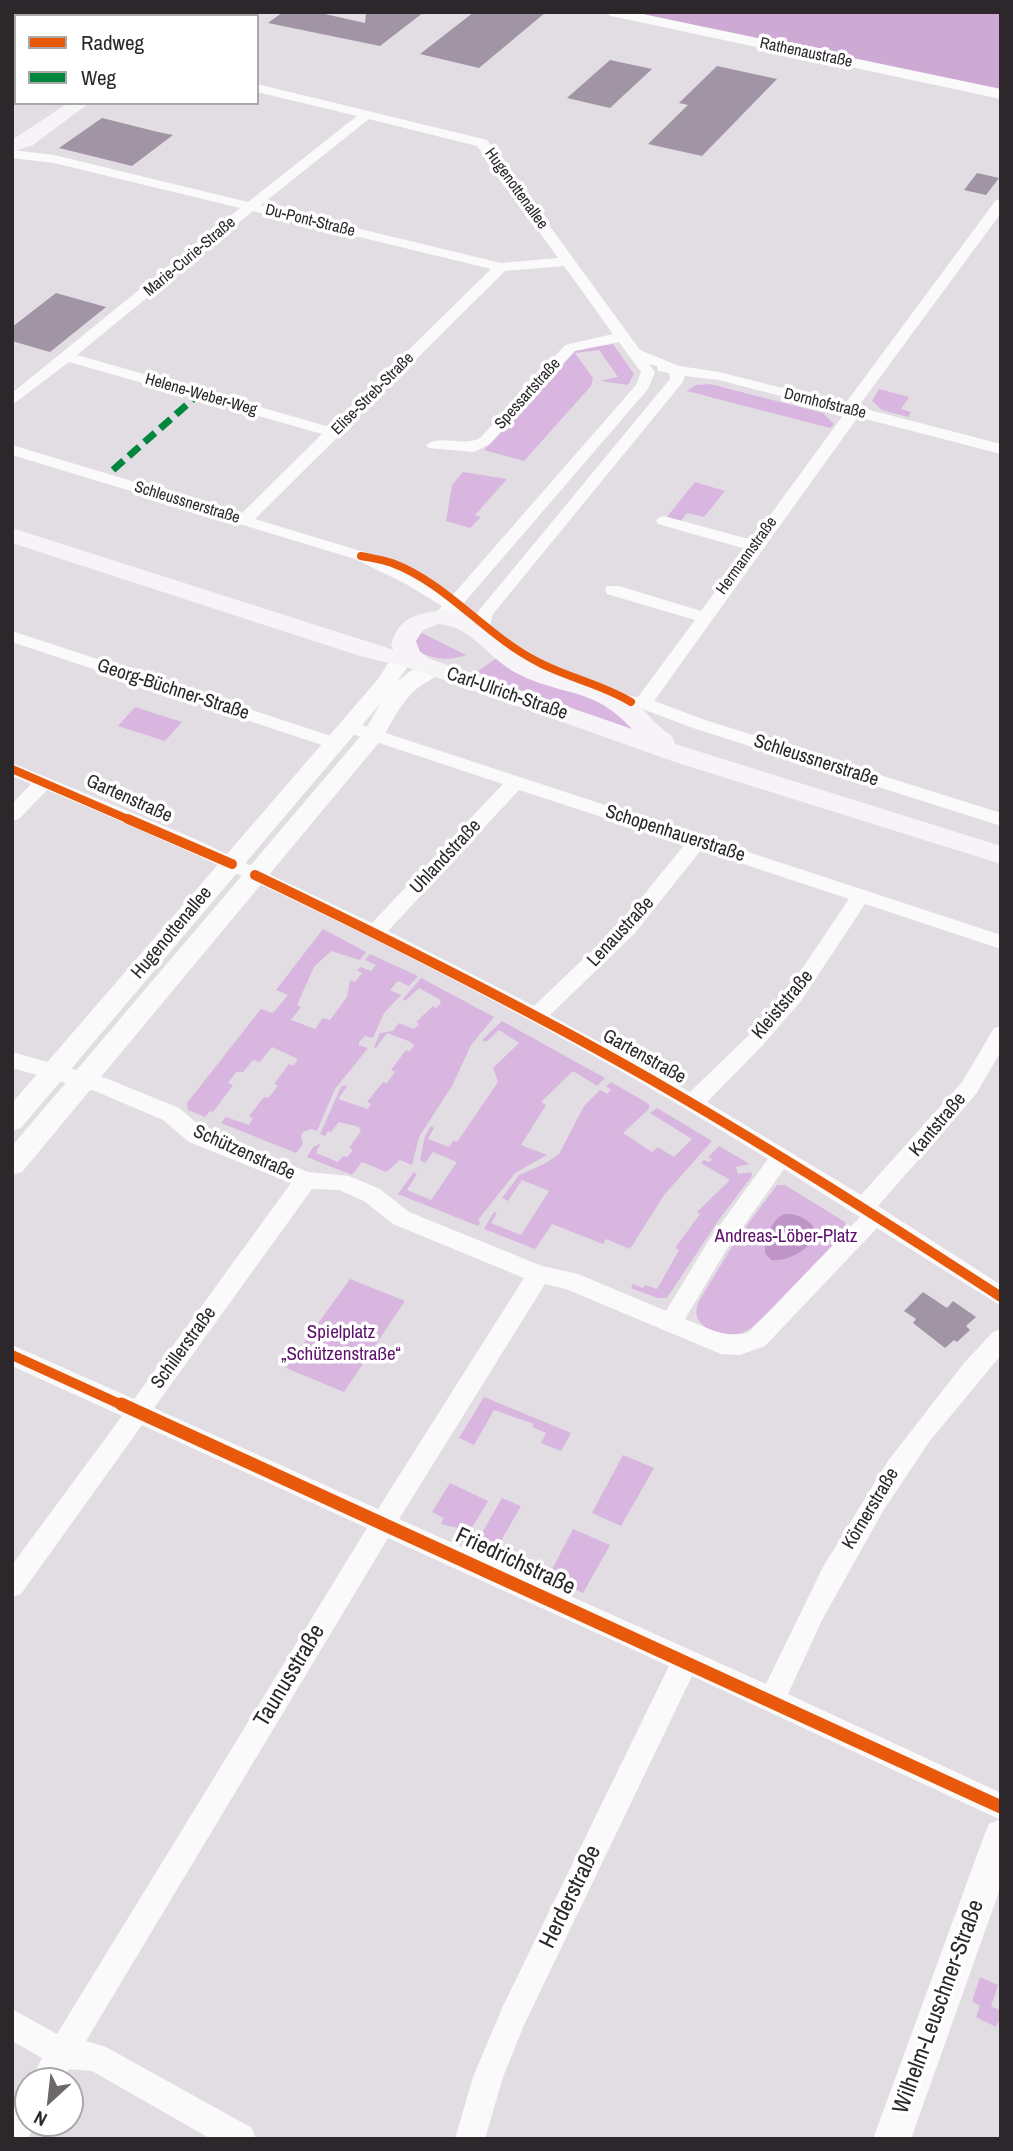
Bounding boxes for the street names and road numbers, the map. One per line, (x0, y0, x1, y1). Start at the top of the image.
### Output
street label: Rathenaustraße (758, 34, 854, 72)
street label: Hugenottenallee (480, 145, 552, 233)
street label: Du-Pont-Straße (263, 201, 357, 241)
street label: Marie-Curie-Straße (140, 213, 240, 301)
street label: Elise-Streb-Straße (328, 349, 418, 439)
street label: Spessartstraße (491, 355, 565, 433)
street label: Helene-Weber-Weg (143, 370, 259, 420)
street label: Dornhofstraße (782, 385, 868, 423)
street label: Schleussnerstraße (132, 478, 242, 528)
street label: Hermannstraße (712, 513, 782, 599)
street label: Georg-Büchner-Straße (94, 655, 252, 725)
street label: Carl-Ulrich-Straße (444, 663, 570, 725)
street label: Schleussnerstraße (751, 730, 881, 792)
street label: Gartenstraße (82, 770, 176, 828)
street label: Schopenhauerstraße (602, 801, 748, 867)
street label: Uhlandstraße (406, 815, 486, 899)
street label: Hugenottenallee (127, 882, 217, 984)
street label: Lenaustraße (583, 892, 659, 972)
street label: Kleiststraße (748, 966, 818, 1044)
street label: Gartenstraße (598, 1025, 690, 1089)
street label: Kantstraße (905, 1088, 971, 1162)
street label: Schützenstraße (190, 1120, 298, 1186)
street label: Schillerstraße (147, 1302, 221, 1394)
street label: Körnerstraße (838, 1464, 904, 1554)
street label: Friedrichstraße (451, 1522, 579, 1602)
street label: Taunusstraße (249, 1620, 331, 1732)
street label: Herderstraße (534, 1841, 608, 1953)
street label: Wilhelm-Leuschner-Straße (887, 1896, 991, 2118)

